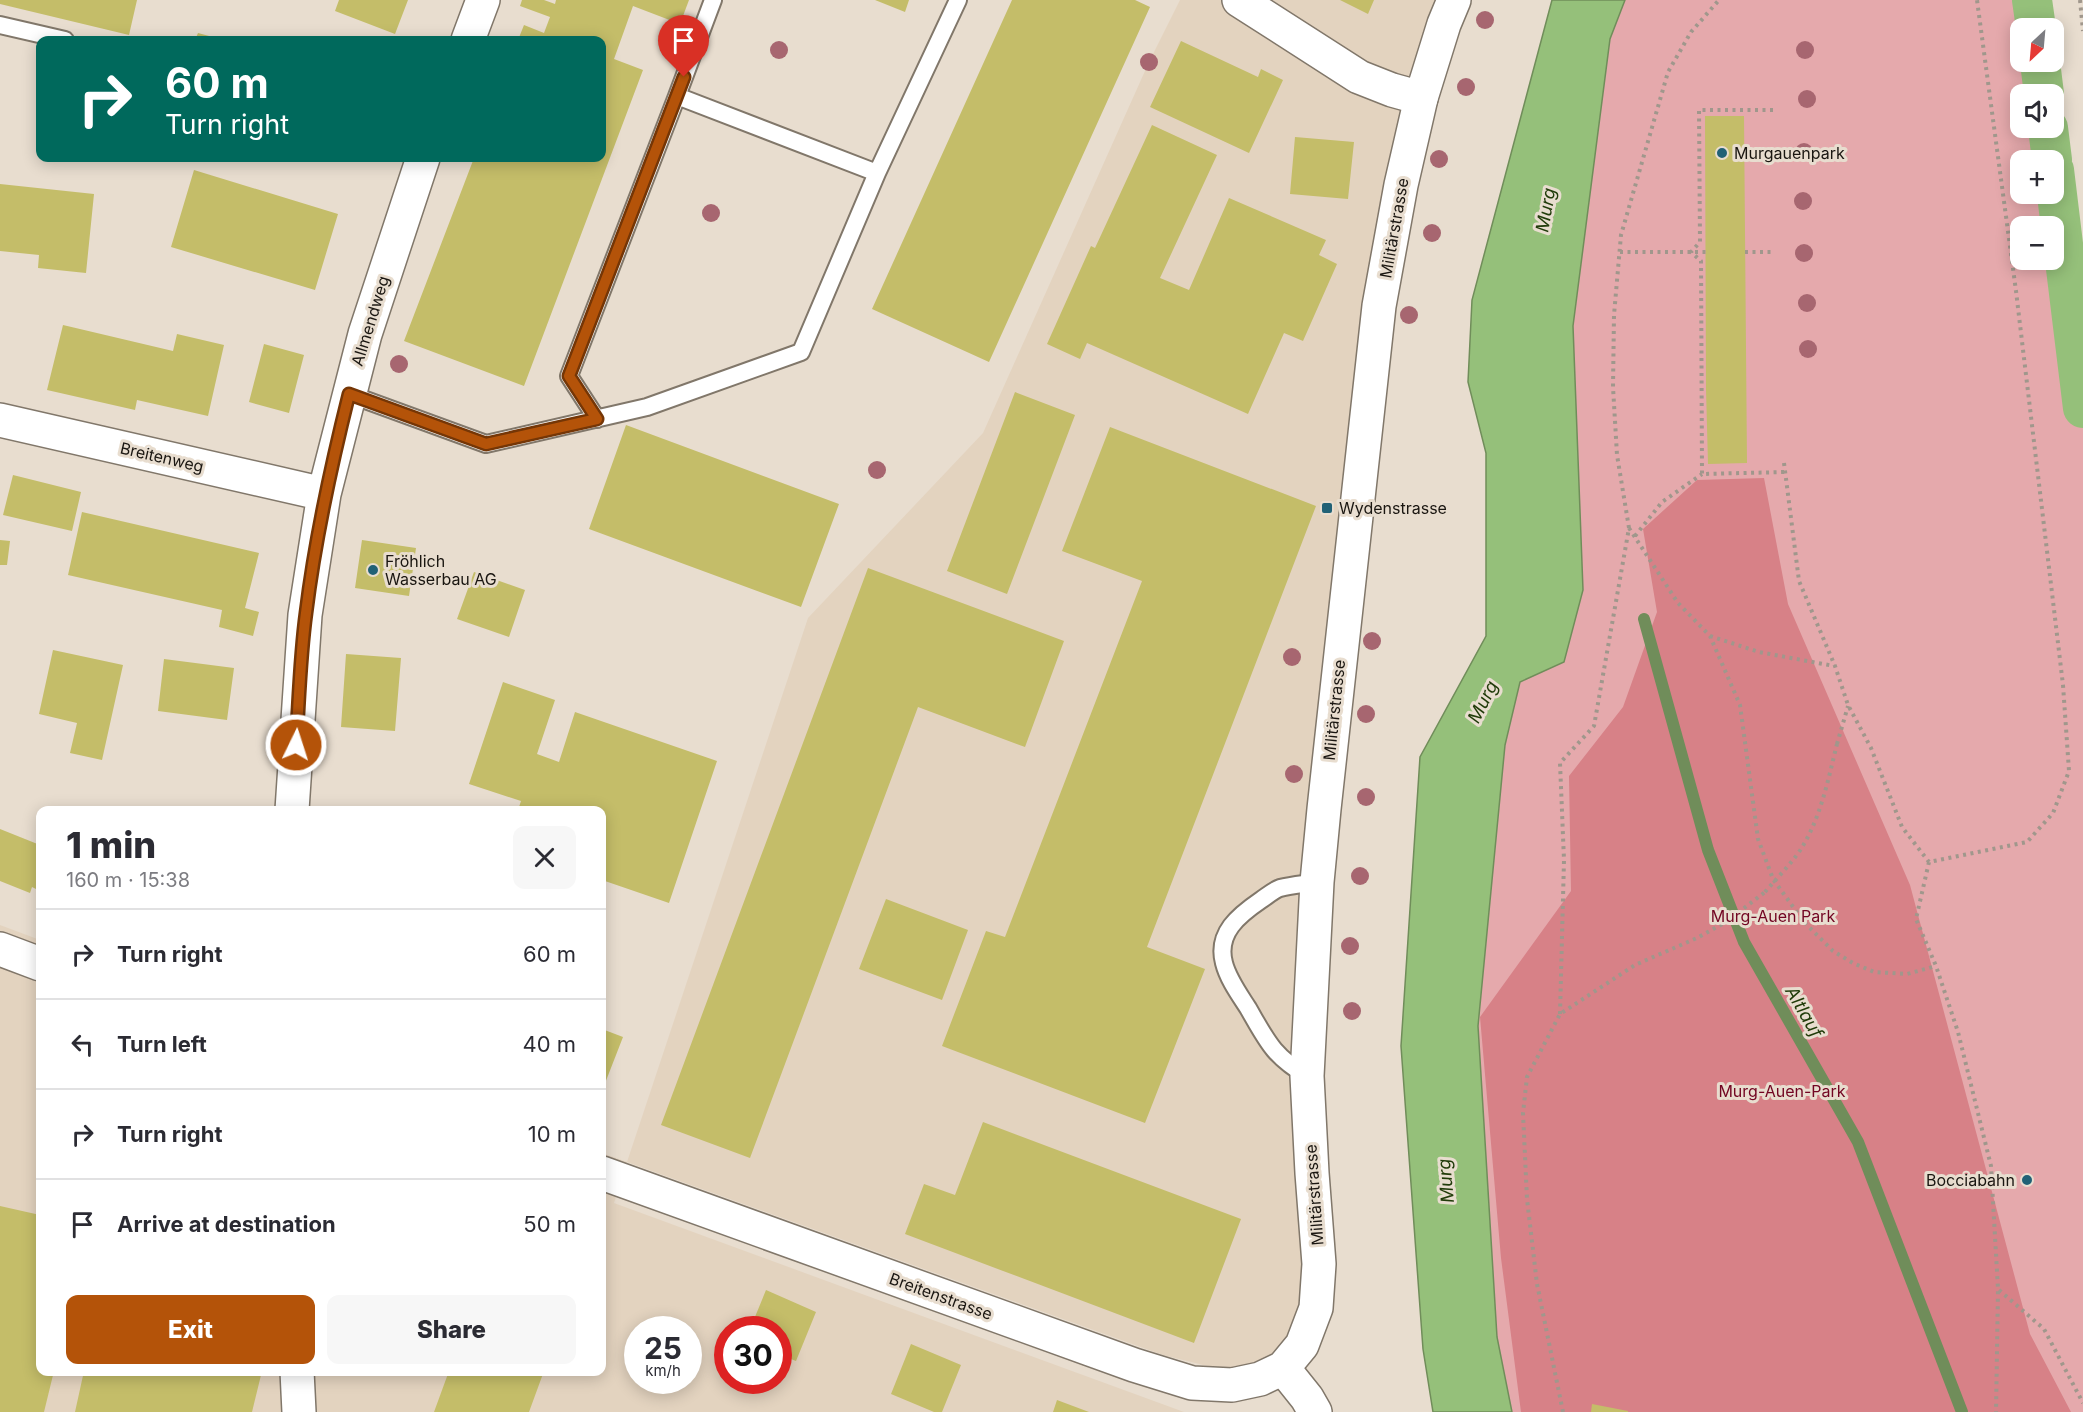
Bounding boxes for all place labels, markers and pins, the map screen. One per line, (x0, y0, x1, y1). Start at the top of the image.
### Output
pin (658, 15, 709, 77)
place label: Murgauenpark (1734, 143, 1845, 163)
marker: Murgauenpark (1715, 146, 1729, 160)
place label: Wydenstrasse (1339, 498, 1447, 518)
marker: Wydenstrasse (1320, 501, 1334, 515)
place label: Fröhlich Wasserbau AG (385, 551, 497, 589)
marker: Fröhlich Wasserbau AG (366, 563, 380, 577)
place label: Bocciabahn (1926, 1170, 2015, 1190)
marker: Bocciabahn (2020, 1173, 2034, 1187)

